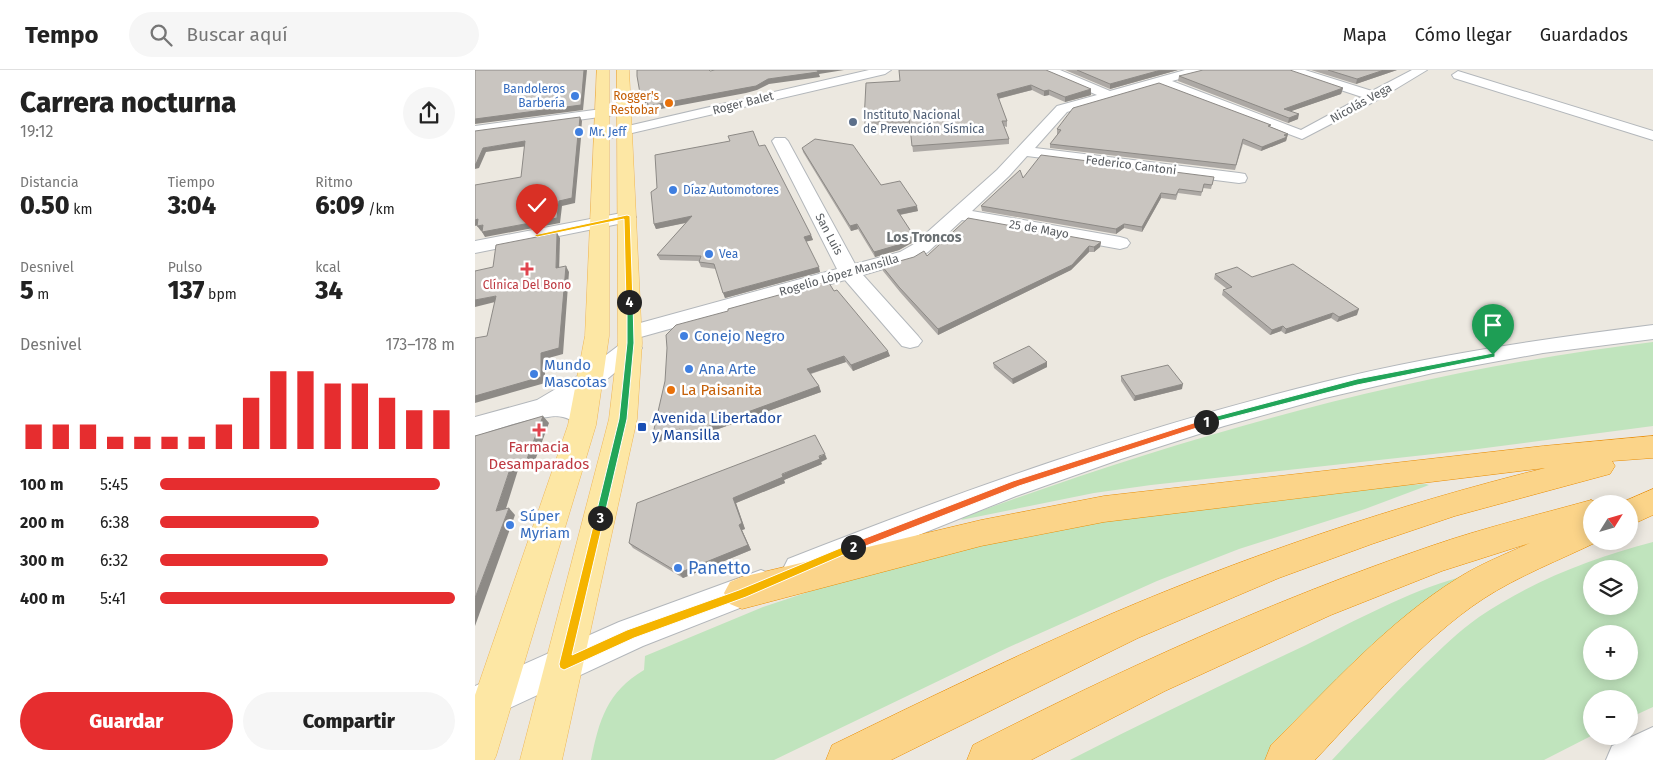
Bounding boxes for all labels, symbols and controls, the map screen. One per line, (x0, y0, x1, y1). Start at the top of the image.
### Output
search box (129, 12, 479, 57)
text: Tempo (25, 21, 99, 49)
icon: search (147, 21, 175, 49)
text: Buscar aquí (187, 23, 288, 46)
text: Mapa (1343, 24, 1387, 46)
text: Cómo llegar (1415, 24, 1512, 46)
text: Guardados (1540, 24, 1628, 46)
street label: Nicolás Vega (1328, 80, 1394, 126)
place label: Bandoleros Barbería (503, 82, 565, 110)
text: Carrera nocturna (20, 86, 237, 119)
button: share (403, 87, 455, 139)
street label: Roger Balet (711, 88, 776, 117)
place label: Rogger's Restobar (610, 89, 659, 117)
marker: Bandoleros Barbería (569, 90, 581, 102)
marker: Rogger's Restobar (663, 97, 675, 109)
place label: Instituto Nacional de Prevención Sísmica (863, 108, 985, 136)
marker: Instituto Nacional de Prevención Sísmica (847, 116, 859, 128)
text: 19:12 (20, 122, 53, 141)
place label: Mr. Jeff (589, 125, 627, 139)
marker: Mr. Jeff (573, 126, 585, 138)
street label: Federico Cantoni (1085, 152, 1177, 178)
text: Distancia (20, 174, 79, 191)
text: Tiempo (168, 174, 215, 191)
text: Ritmo (315, 174, 353, 191)
place label: Díaz Automotores (683, 183, 779, 197)
pin (516, 184, 558, 235)
marker: Díaz Automotores (667, 184, 679, 196)
text: 0.50 (20, 191, 70, 221)
text: 3:04 (168, 191, 216, 221)
text: 6:09 (315, 191, 365, 221)
icon: check (523, 191, 551, 219)
text: km (70, 201, 93, 218)
text: /km (365, 201, 395, 218)
street label: San Luis (812, 211, 846, 258)
street label: 25 de Mayo (1008, 217, 1070, 241)
district label: Los Troncos (886, 229, 962, 246)
place label: Vea (719, 247, 738, 261)
marker: Vea (703, 248, 715, 260)
street label: Rogelio López Mansilla (778, 251, 900, 299)
text: Desnivel (20, 259, 74, 276)
text: Pulso (168, 259, 202, 276)
text: kcal (315, 259, 341, 276)
marker: Clínica Del Bono (520, 262, 534, 276)
text: 5 (20, 276, 34, 306)
text: 137 (168, 276, 204, 306)
text: 34 (315, 276, 343, 306)
place label: Clínica Del Bono (483, 278, 571, 292)
text: m (34, 286, 49, 303)
text: bpm (204, 286, 237, 303)
pin: 4 (617, 290, 641, 314)
text: 4 (626, 294, 633, 311)
pin (1472, 304, 1514, 355)
icon: arrive (1479, 311, 1507, 339)
place label: Conejo Negro (694, 327, 785, 345)
marker: Conejo Negro (678, 330, 690, 342)
text: Desnivel (20, 335, 82, 354)
text: 173–178 m (385, 335, 455, 354)
place label: Mundo Mascotas (544, 356, 607, 391)
place label: Ana Arte (699, 360, 756, 378)
marker: Ana Arte (683, 363, 695, 375)
marker: Mundo Mascotas (528, 368, 540, 380)
place label: La Paisanita (681, 381, 762, 399)
marker: La Paisanita (665, 384, 677, 396)
place label: Avenida Libertador y Mansilla (652, 409, 782, 444)
pin: 1 (1193, 410, 1219, 434)
text: 1 (1203, 414, 1210, 431)
marker: Avenida Libertador y Mansilla (636, 421, 648, 433)
marker: Farmacia Desamparados (533, 424, 545, 436)
place label: Farmacia Desamparados (489, 438, 589, 473)
text: 100 m (20, 475, 63, 494)
text: 5:45 (100, 475, 128, 494)
north arrow (1583, 495, 1637, 550)
map controls (1583, 495, 1638, 745)
pin: 3 (587, 506, 613, 530)
place label: Súper Myriam (520, 507, 570, 542)
text: 3 (597, 510, 604, 527)
text: 200 m (20, 513, 64, 532)
text: 6:38 (100, 513, 129, 532)
marker: Súper Myriam (504, 519, 516, 531)
pin: 2 (841, 534, 865, 560)
text: 2 (850, 539, 857, 556)
text: 300 m (20, 551, 64, 570)
text: 6:32 (100, 551, 128, 570)
place label: Panetto (688, 557, 751, 579)
button: layers (1583, 560, 1638, 615)
marker: Panetto (672, 562, 684, 574)
text: 400 m (20, 589, 65, 608)
text: 5:41 (100, 589, 126, 608)
button: + (1583, 625, 1638, 680)
button: − (1583, 690, 1638, 745)
button: Guardar (20, 692, 233, 750)
button: Compartir (243, 692, 455, 750)

